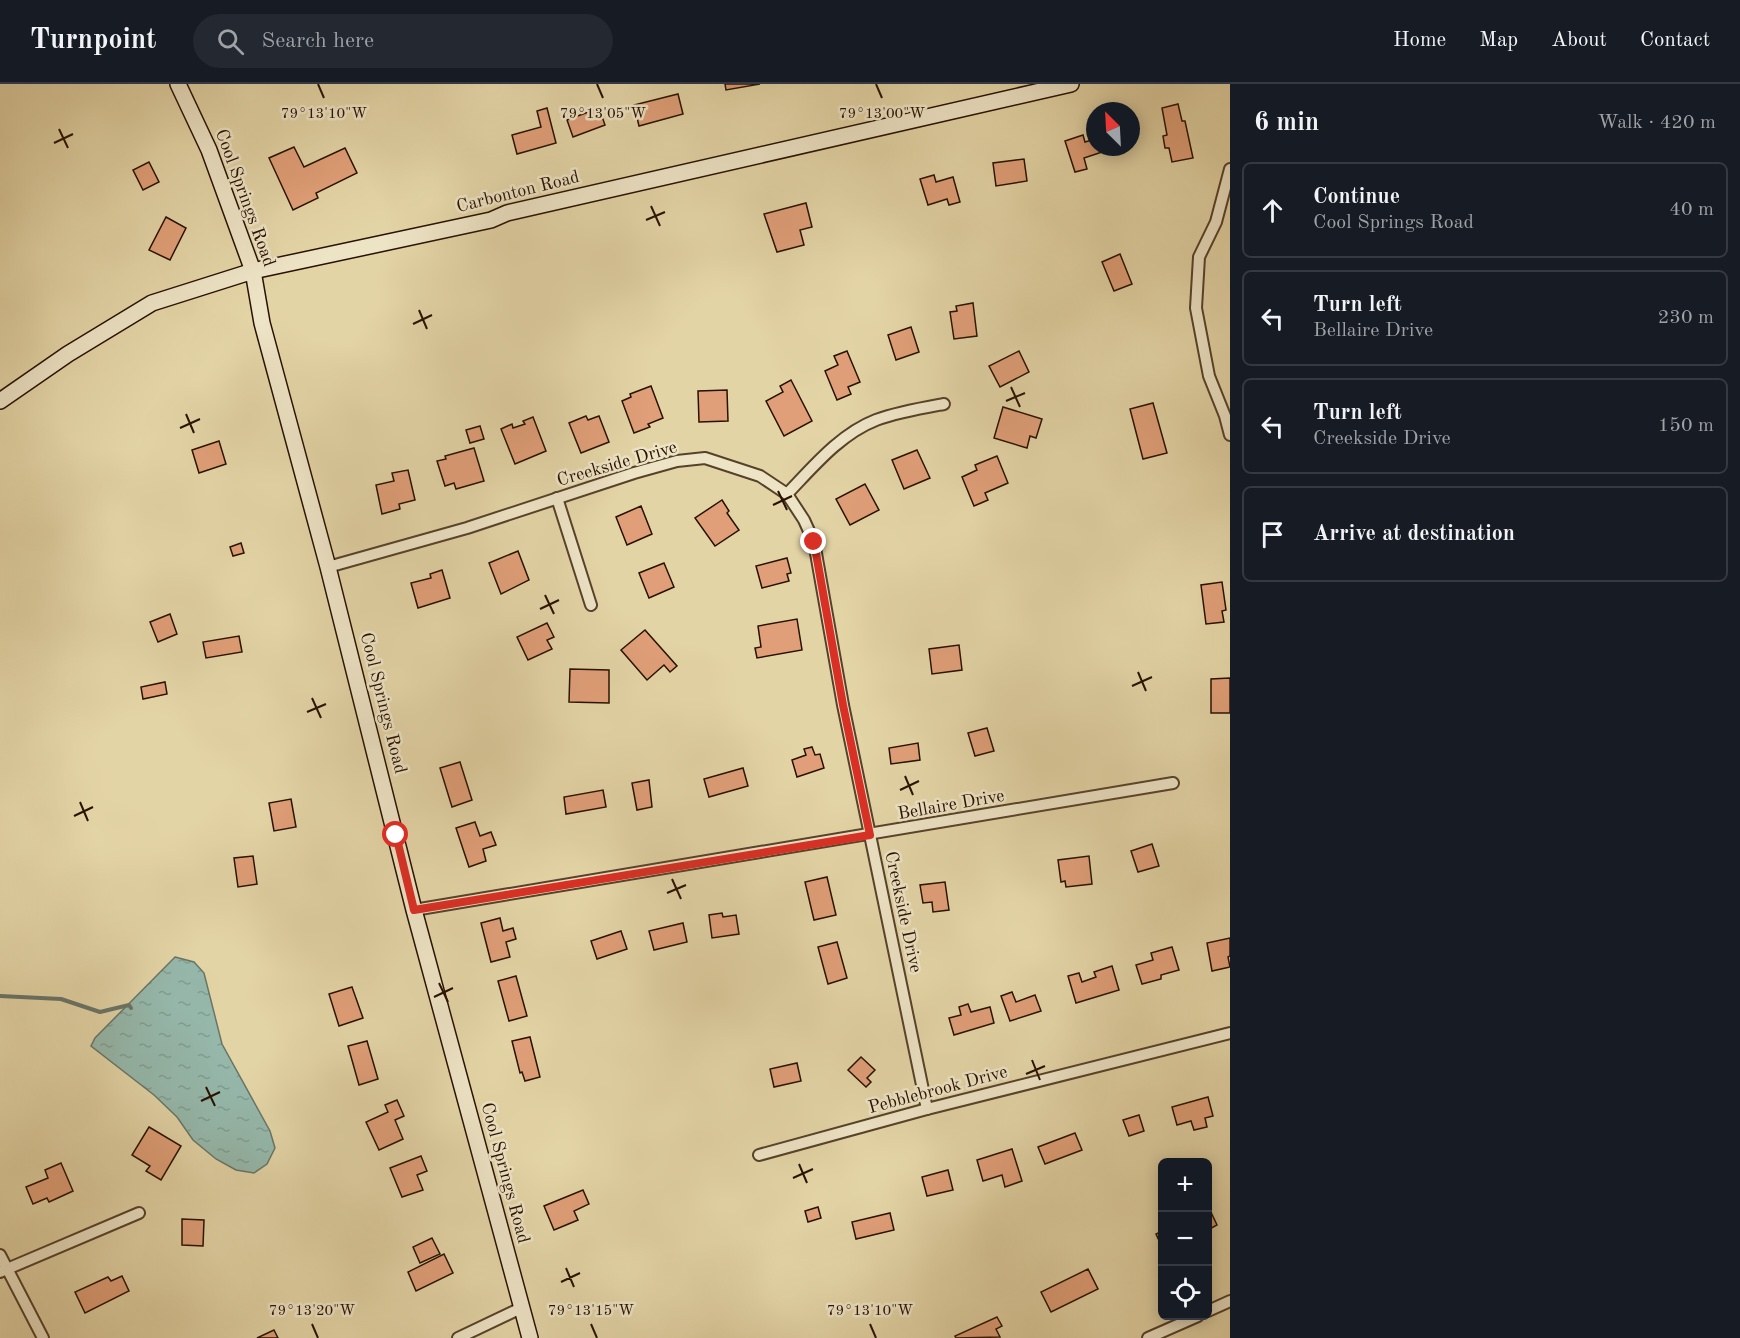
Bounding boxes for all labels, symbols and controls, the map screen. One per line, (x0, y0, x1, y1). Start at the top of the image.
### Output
search box (193, 14, 613, 68)
icon: search (214, 25, 247, 58)
text: Turnpoint (30, 27, 157, 55)
text: Search here (262, 30, 374, 52)
text: Home (1393, 30, 1446, 51)
text: Map (1479, 30, 1518, 51)
text: About (1551, 30, 1607, 51)
text: Contact (1640, 30, 1710, 51)
north arrow (1086, 102, 1140, 156)
text: 79°13'10"W (281, 107, 367, 122)
text: 79°13'05"W (560, 107, 646, 122)
text: 79°13'00"W (839, 107, 925, 122)
text: 6 min (1254, 110, 1319, 136)
text: Walk · 420 m (1597, 113, 1716, 133)
street label: Cool Springs Road (212, 127, 278, 269)
street label: Carbonton Road (455, 168, 581, 216)
text: Continue (1313, 186, 1400, 208)
icon: ahead (1256, 194, 1289, 227)
text: 40 m (1669, 200, 1714, 220)
text: Cool Springs Road (1313, 213, 1474, 233)
text: Turn left (1313, 294, 1402, 316)
icon: left (1256, 302, 1289, 335)
text: 230 m (1658, 308, 1714, 328)
text: Bellaire Drive (1313, 321, 1433, 341)
text: Turn left (1313, 402, 1402, 424)
icon: left (1256, 410, 1289, 443)
text: 150 m (1658, 416, 1714, 436)
text: Creekside Drive (1313, 429, 1451, 449)
street label: Creekside Drive (555, 438, 679, 490)
icon: arrive (1256, 518, 1289, 551)
text: Arrive at destination (1313, 523, 1515, 545)
route end (800, 528, 826, 554)
street label: Cool Springs Road (357, 631, 409, 775)
street label: Bellaire Drive (896, 787, 1006, 823)
route start (382, 821, 408, 847)
street label: Creekside Drive (881, 849, 925, 975)
street label: Pebblebrook Drive (866, 1063, 1010, 1117)
street label: Cool Springs Road (478, 1101, 532, 1245)
map controls (1158, 1158, 1212, 1320)
button: + (1158, 1158, 1212, 1212)
button: − (1158, 1212, 1212, 1266)
button: locate (1158, 1266, 1212, 1320)
text: 79°13'20"W (269, 1304, 355, 1319)
text: 79°13'15"W (548, 1304, 634, 1319)
text: 79°13'10"W (827, 1304, 913, 1319)

